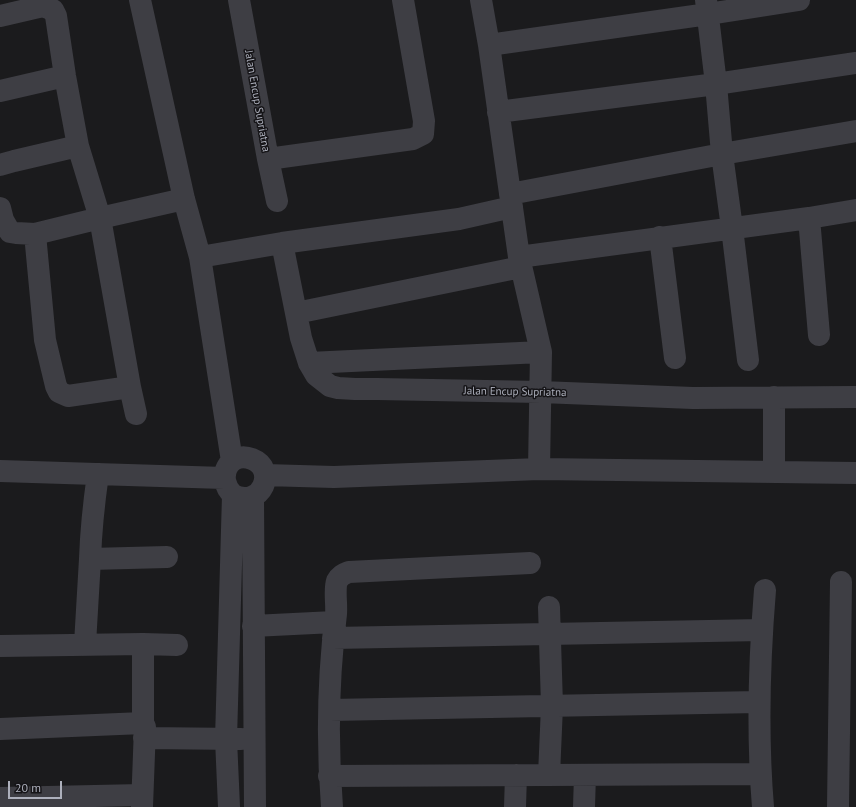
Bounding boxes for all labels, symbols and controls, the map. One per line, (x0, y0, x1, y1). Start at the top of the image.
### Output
street label: Jalan Encup Supriatna (242, 49, 272, 153)
street label: Jalan Encup Supriatna (463, 385, 567, 399)
scale bar (10, 773, 64, 799)
text: 20 m (15, 780, 41, 795)

